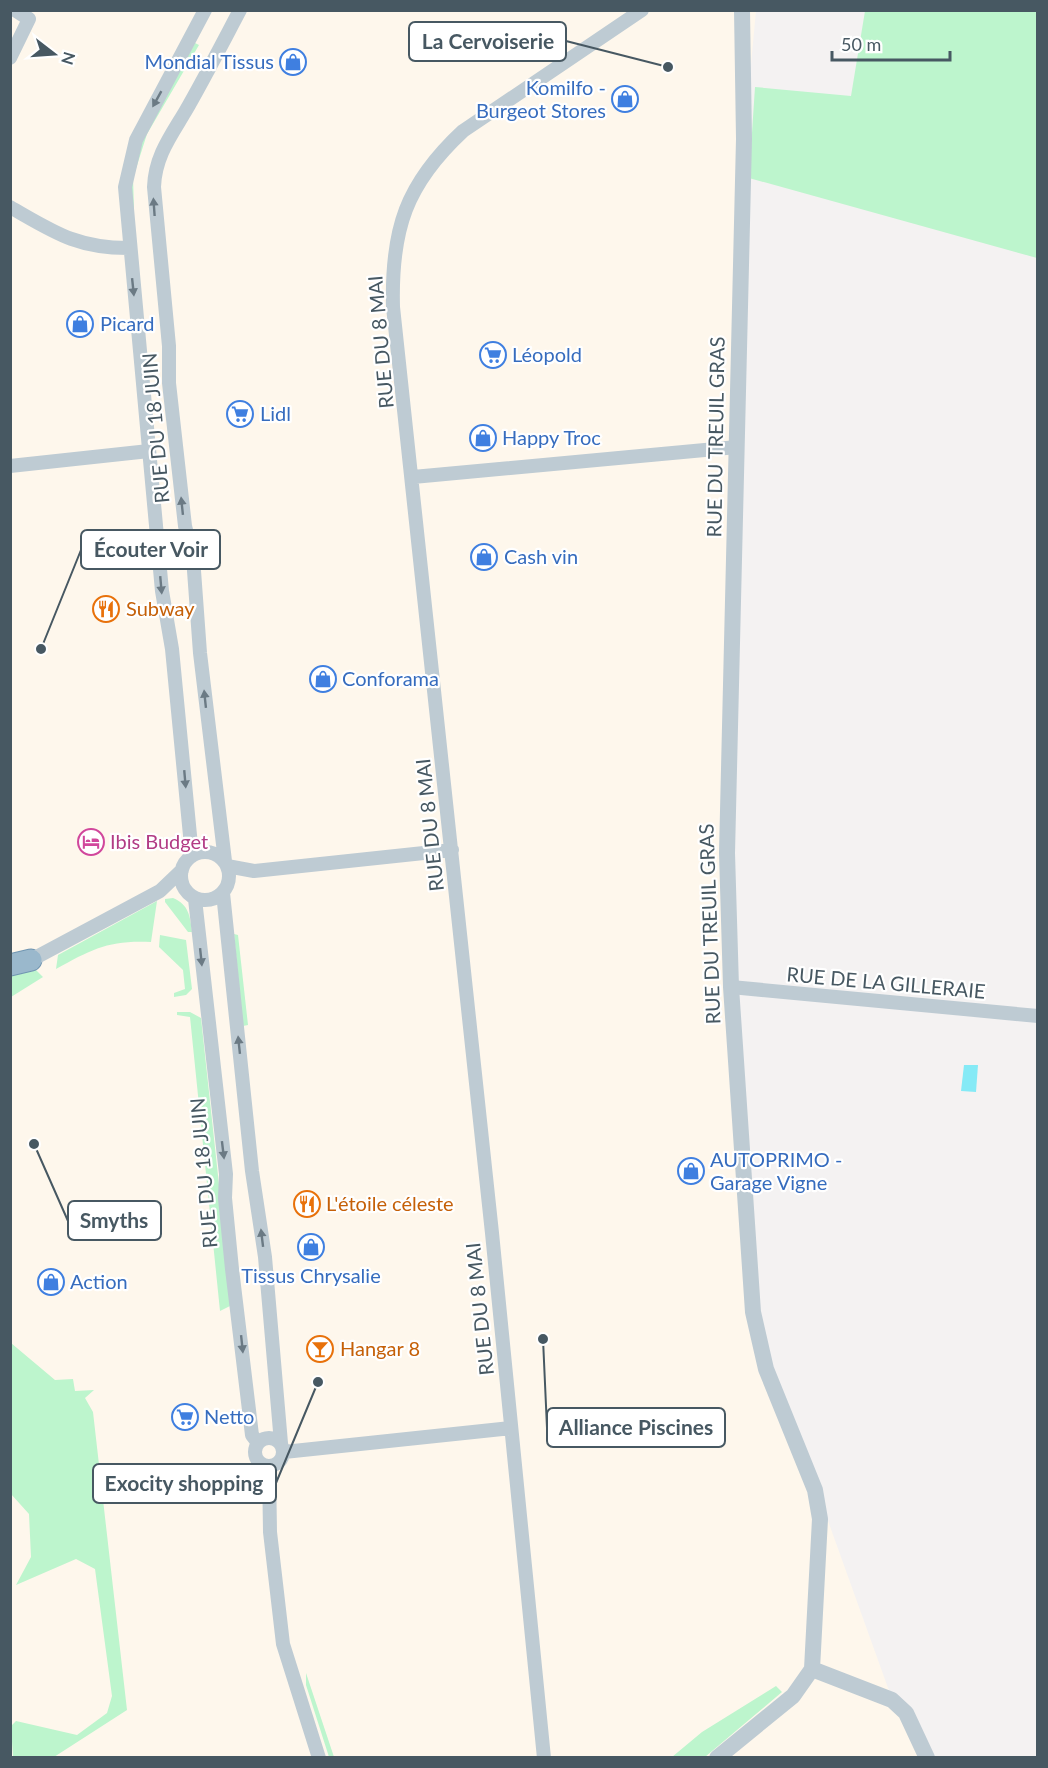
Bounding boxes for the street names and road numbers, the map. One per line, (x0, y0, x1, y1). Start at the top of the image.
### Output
street label: RUE DU 8 MAI (362, 275, 398, 410)
street label: RUE DU TREUIL GRAS (701, 336, 729, 538)
street label: RUE DU 18 JUIN (136, 352, 174, 504)
street label: RUE DU 8 MAI (410, 758, 448, 893)
street label: RUE DU TREUIL GRAS (694, 823, 724, 1025)
street label: RUE DE LA GILLERAIE (786, 961, 987, 1003)
street label: RUE DU 18 JUIN (184, 1097, 222, 1249)
street label: RUE DU 8 MAI (460, 1242, 498, 1377)

